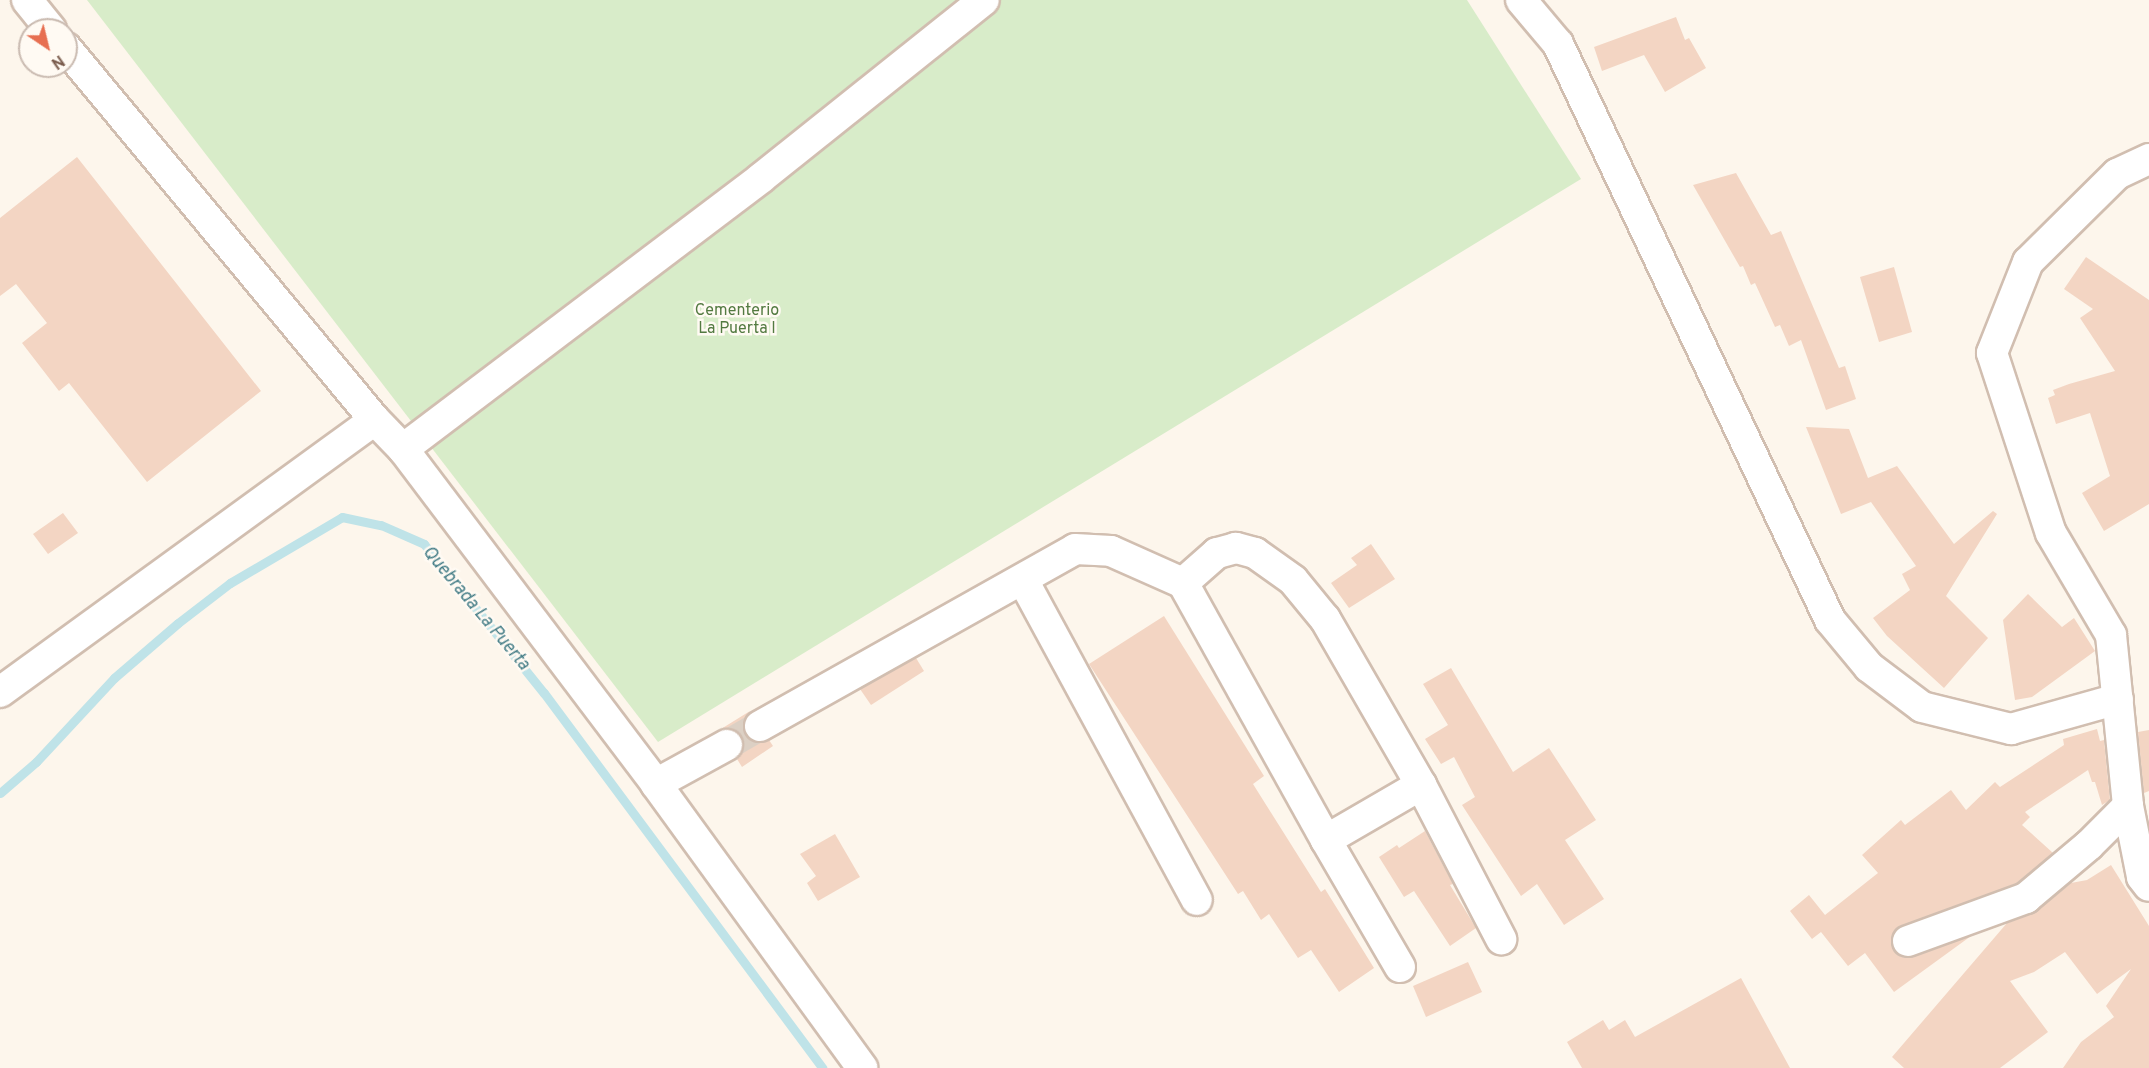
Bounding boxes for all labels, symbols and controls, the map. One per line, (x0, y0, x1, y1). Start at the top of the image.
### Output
north arrow (18, 18, 78, 78)
text: N (47, 50, 68, 73)
park label: Cementerio La Puerta I (695, 301, 779, 339)
water label: Quebrada La Puerta (417, 542, 533, 676)

